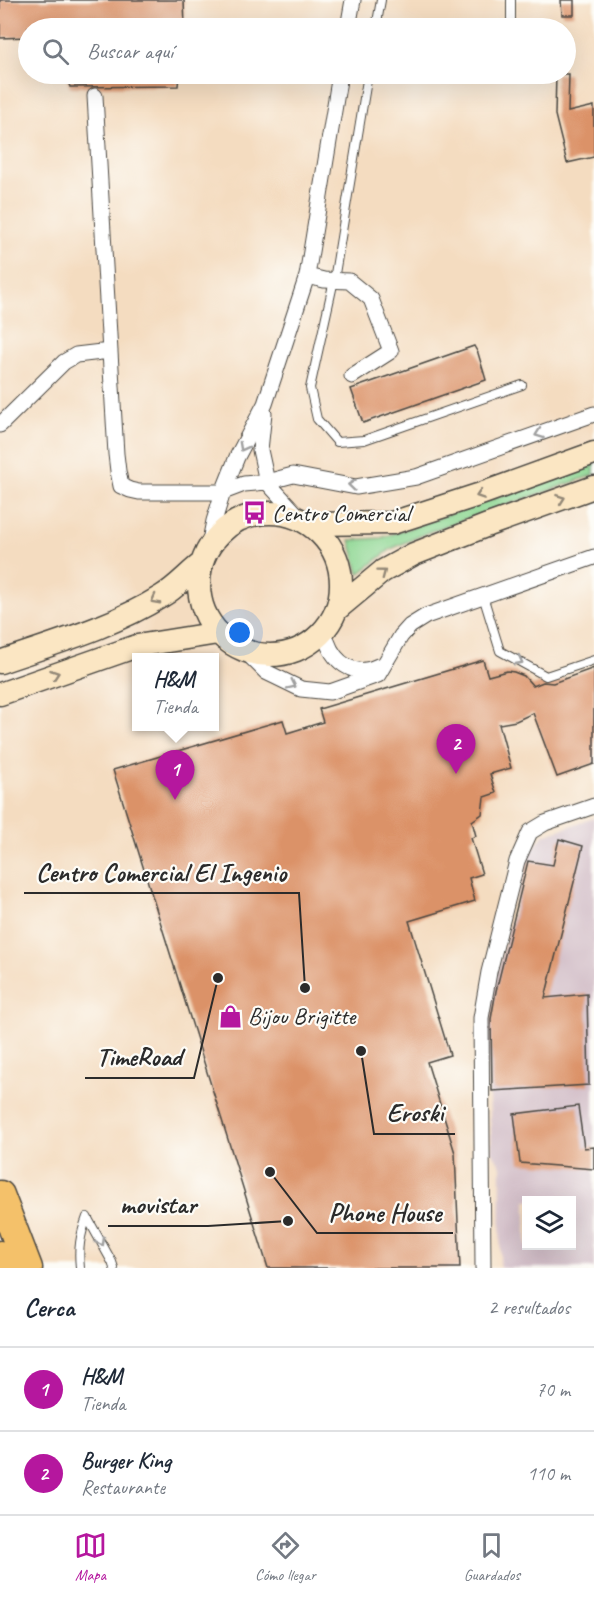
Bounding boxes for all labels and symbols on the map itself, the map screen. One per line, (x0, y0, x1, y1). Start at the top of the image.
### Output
one-way arrow (534, 426, 545, 439)
one-way arrow (238, 441, 250, 452)
one-way arrow (348, 479, 357, 492)
one-way arrow (475, 487, 486, 500)
one-way arrow (555, 494, 566, 507)
place label: Centro Comercial (272, 498, 414, 528)
bus stop icon: Centro Comercial (241, 500, 267, 526)
one-way arrow (375, 570, 386, 581)
one-way arrow (151, 593, 161, 604)
your location (225, 618, 254, 647)
one-way arrow (512, 654, 523, 665)
one-way arrow (49, 669, 60, 682)
one-way arrow (285, 678, 296, 689)
pin: 2 (436, 724, 476, 774)
pin: 1 (156, 750, 195, 800)
callout: Centro Comercial El Ingenio (24, 849, 299, 893)
text: Centro Comercial El Ingenio (36, 856, 288, 889)
place label: Bijou Brigitte (248, 1001, 358, 1031)
shop icon: Bijou Brigitte (217, 1003, 243, 1029)
callout: TimeRoad (85, 1034, 194, 1078)
text: TimeRoad (97, 1040, 186, 1073)
callout: Eroski (374, 1090, 455, 1134)
text: Eroski (387, 1096, 446, 1129)
callout: movistar (108, 1182, 208, 1226)
text: movistar (120, 1188, 199, 1221)
callout: Phone House (317, 1189, 453, 1233)
text: Phone House (329, 1196, 444, 1229)
one-way arrow (94, 1236, 105, 1247)

